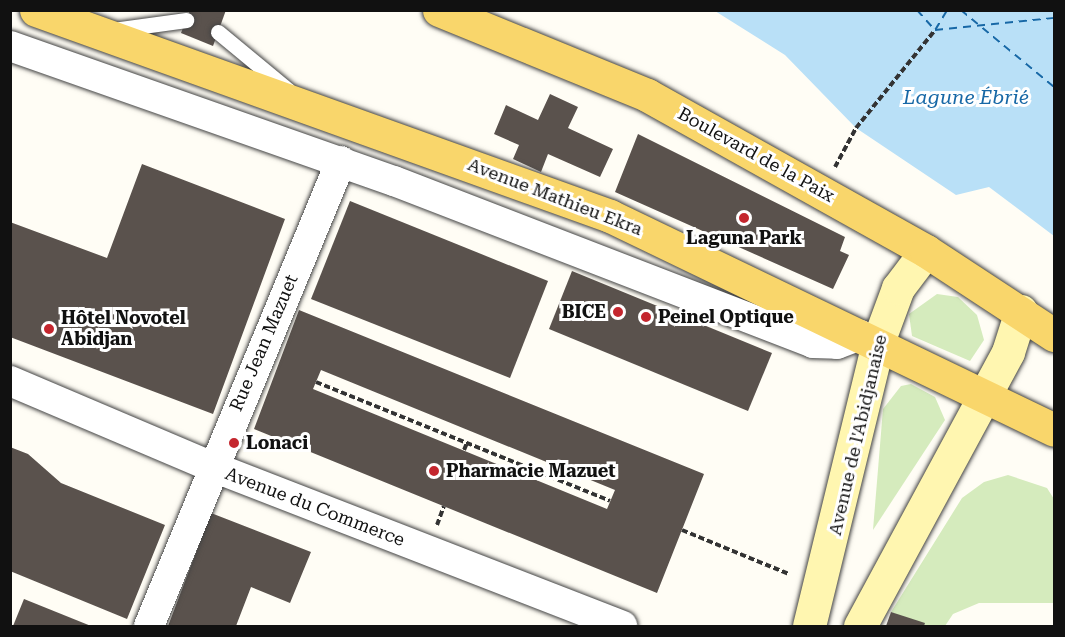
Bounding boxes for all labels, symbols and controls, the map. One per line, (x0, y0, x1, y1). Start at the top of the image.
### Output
water label: Lagune Ébrié (903, 85, 1029, 109)
street label: Boulevard de la Paix (674, 103, 838, 207)
street label: Avenue Mathieu Ekra (465, 154, 645, 240)
marker: Laguna Park (737, 211, 751, 225)
place label: Laguna Park (686, 227, 802, 249)
street label: Rue Jean Mazuet (225, 271, 303, 415)
place label: BICE (562, 301, 606, 323)
marker: BICE (611, 305, 625, 319)
place label: Peinel Optique (658, 306, 794, 328)
place label: Hôtel Novotel Abidjan (61, 308, 186, 350)
marker: Peinel Optique (639, 310, 653, 324)
marker: Hôtel Novotel Abidjan (42, 322, 56, 336)
street label: Avenue de l'Abidjanaise (824, 332, 892, 538)
place label: Lonaci (246, 432, 308, 454)
marker: Lonaci (227, 436, 241, 450)
place label: Pharmacie Mazuet (446, 460, 616, 482)
street label: Avenue du Commerce (222, 463, 408, 551)
marker: Pharmacie Mazuet (427, 464, 441, 478)

